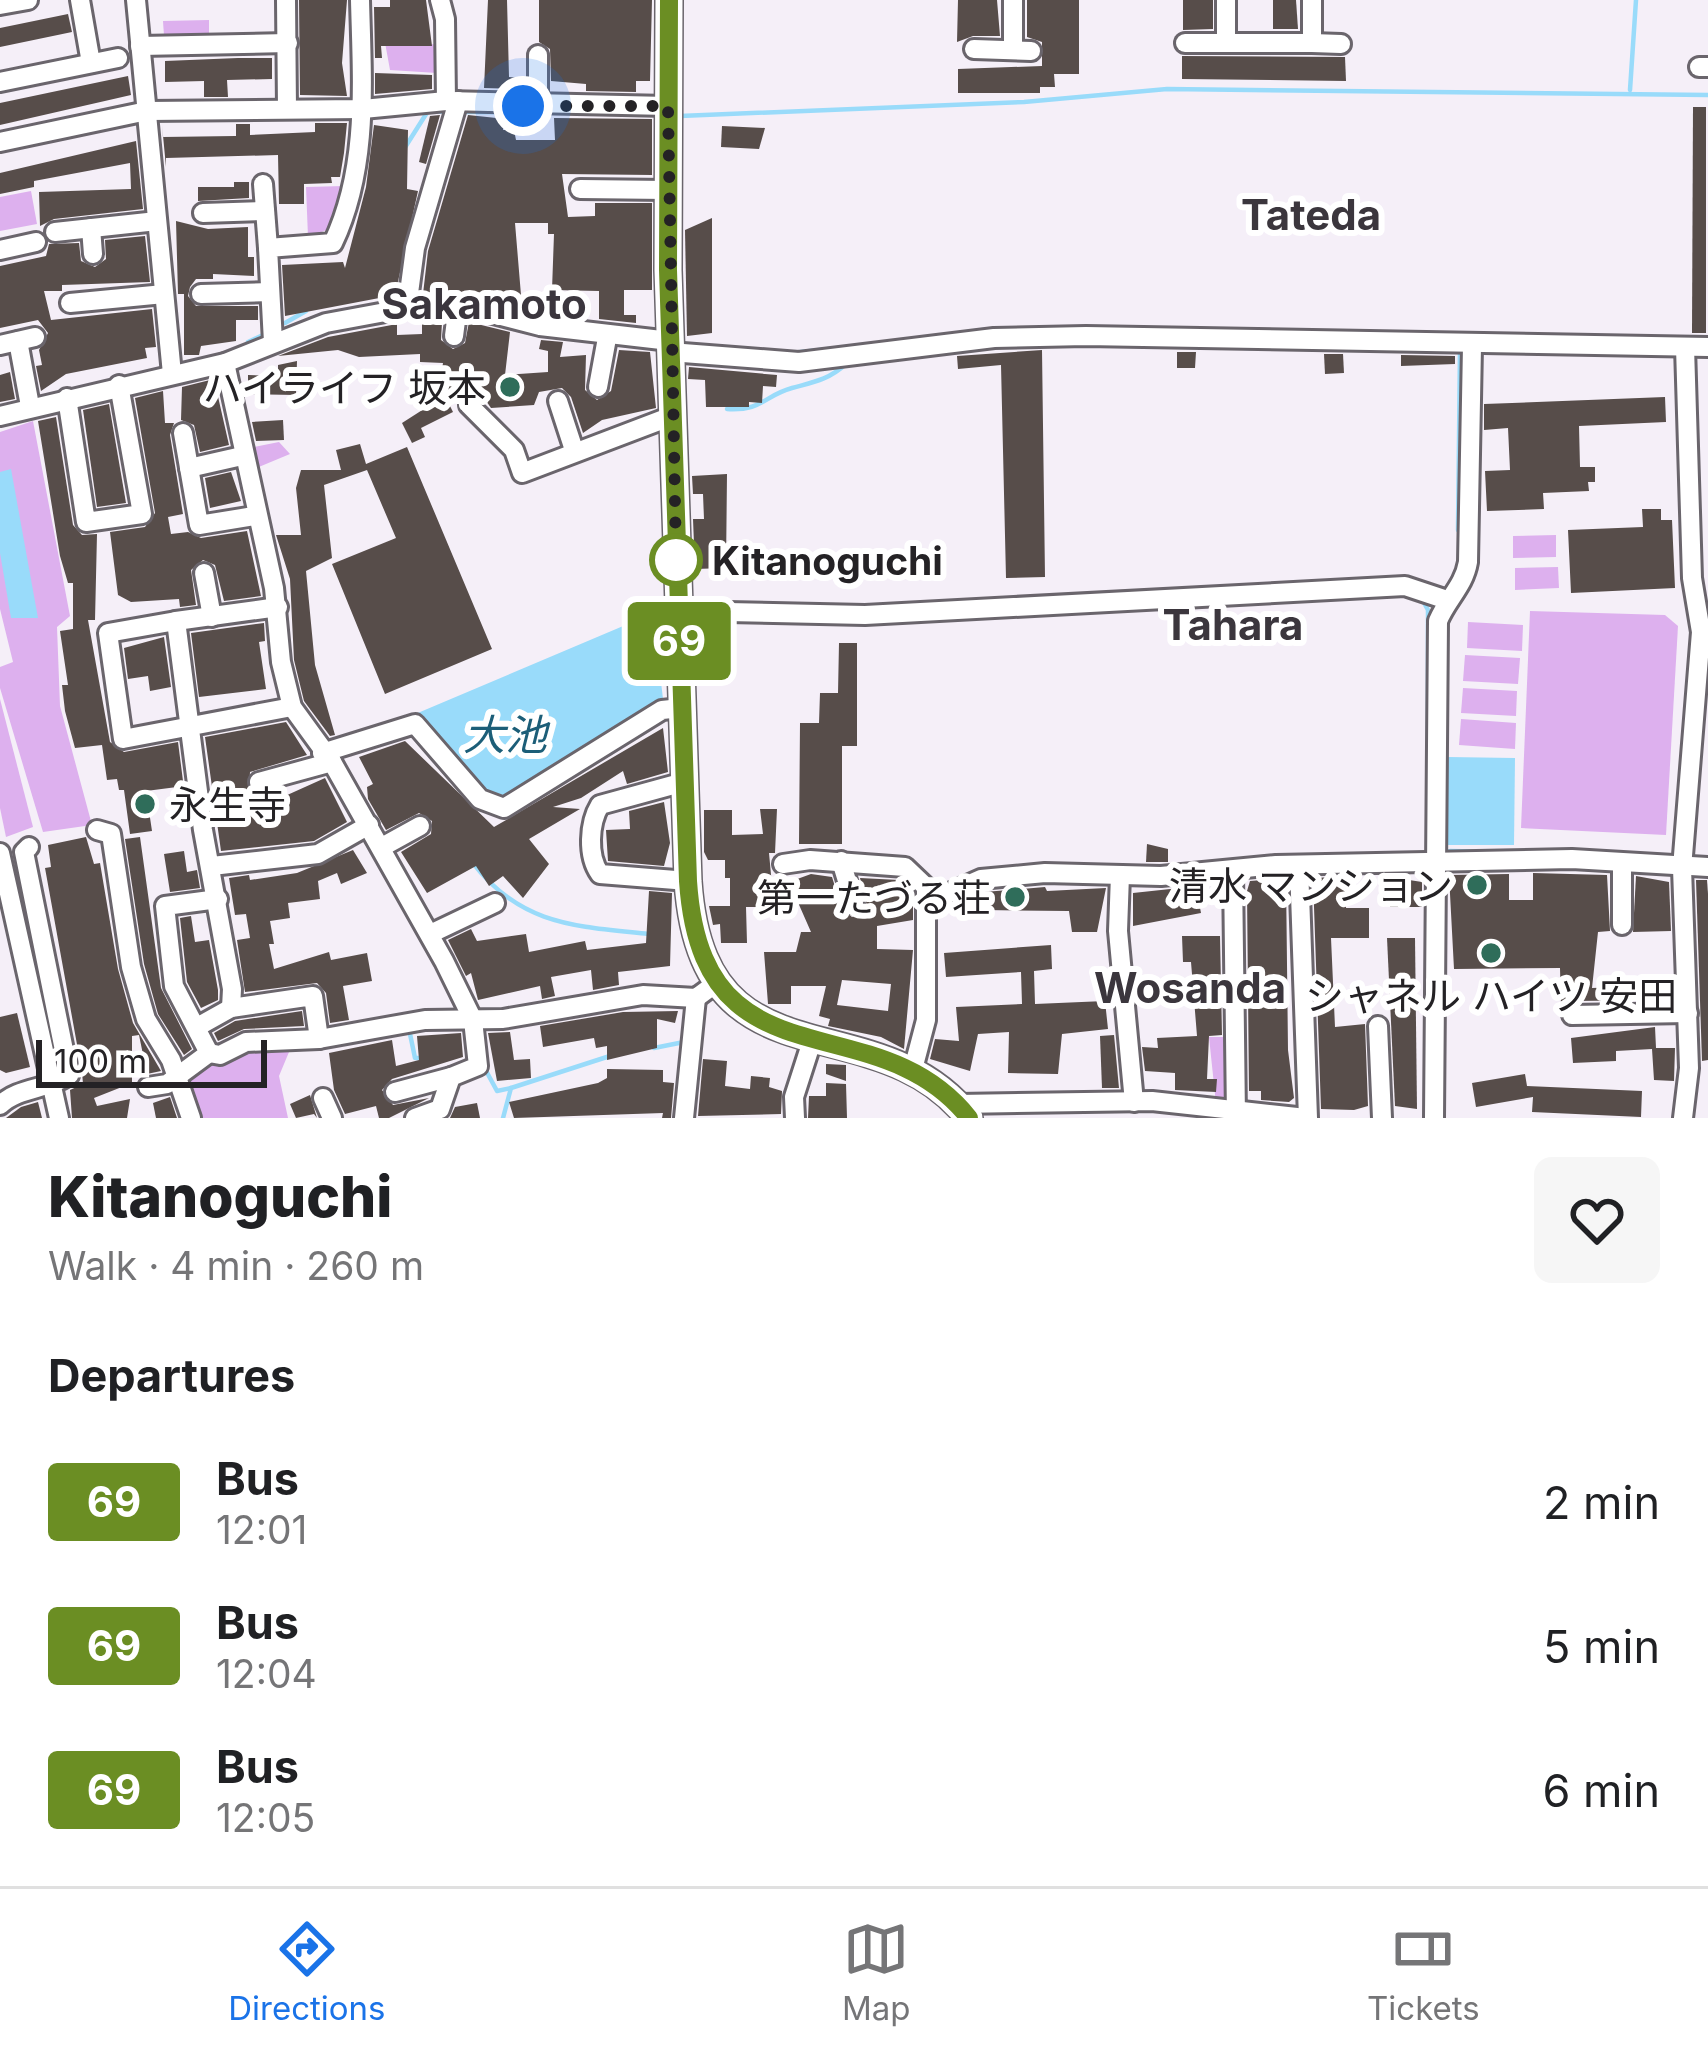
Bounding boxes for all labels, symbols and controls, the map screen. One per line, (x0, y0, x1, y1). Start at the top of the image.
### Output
your location (493, 76, 553, 136)
district label: Tateda (1241, 189, 1381, 240)
district label: Sakamoto (381, 278, 587, 329)
place label: ハイライフ 坂本 (203, 364, 486, 411)
marker: ハイライフ 坂本 (497, 374, 523, 400)
marker: Kitanoguchi (651, 535, 701, 585)
place label: Kitanoguchi (712, 537, 943, 584)
district label: Tahara (1163, 599, 1303, 650)
line badge: 69 (625, 602, 733, 680)
text: 69 (652, 615, 706, 666)
water label: 大池 (463, 709, 551, 760)
place label: 永生寺 (169, 781, 286, 828)
marker: 永生寺 (132, 791, 158, 817)
place label: 清水 マンション (1169, 862, 1453, 909)
marker: 清水 マンション (1464, 872, 1490, 898)
place label: 第一たづる荘 (757, 874, 991, 921)
marker: 第一たづる荘 (1002, 884, 1028, 910)
marker: シャネル ハイツ 安田 (1478, 940, 1504, 966)
district label: Wosanda (1094, 962, 1286, 1013)
place label: シャネル ハイツ 安田 (1305, 972, 1677, 1019)
scale bar (36, 1034, 267, 1087)
text: 100 m (54, 1041, 147, 1081)
button: heart (1534, 1157, 1660, 1283)
text: Kitanoguchi (48, 1162, 392, 1231)
text: Walk · 4 min · 260 m (48, 1242, 424, 1289)
text: Departures (48, 1348, 295, 1403)
text: Bus (216, 1451, 299, 1506)
text: 2 min (1543, 1475, 1660, 1530)
text: 69 (87, 1476, 141, 1527)
text: 12:01 (216, 1506, 307, 1553)
text: Bus (216, 1595, 299, 1650)
text: 5 min (1543, 1619, 1660, 1674)
text: 69 (87, 1620, 141, 1671)
text: 12:04 (216, 1650, 317, 1697)
text: Bus (216, 1739, 299, 1794)
text: 6 min (1543, 1763, 1660, 1818)
text: 69 (87, 1764, 141, 1815)
text: 12:05 (216, 1794, 315, 1841)
tab: Directions (228, 1916, 386, 2028)
tab: Map (842, 1916, 911, 2028)
tab: Tickets (1367, 1916, 1480, 2028)

